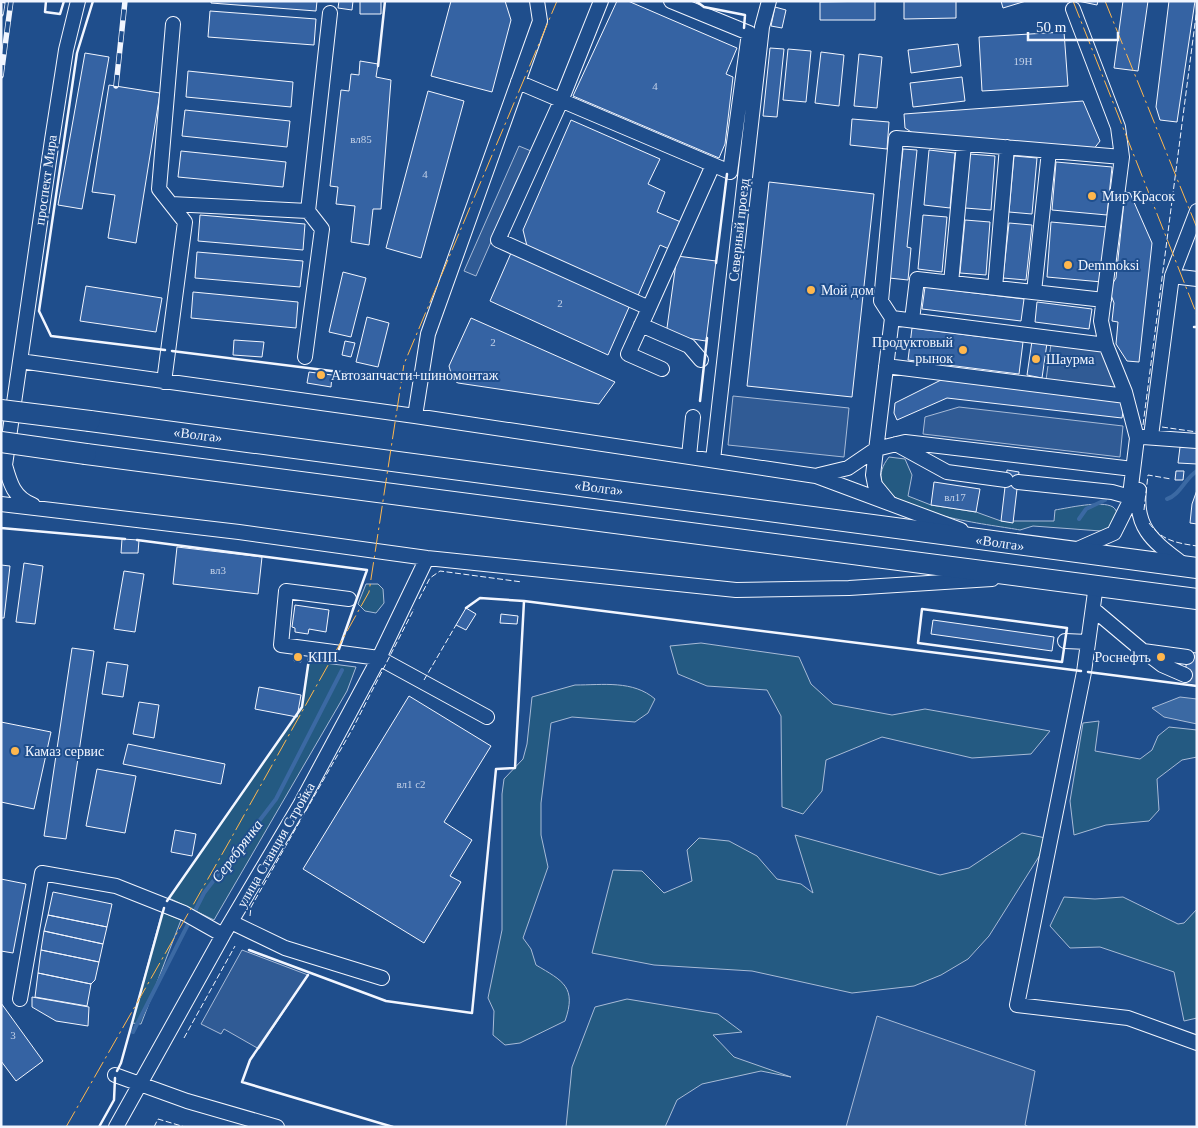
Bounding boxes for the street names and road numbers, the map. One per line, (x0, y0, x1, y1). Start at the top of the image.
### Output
street label: проспект Мира (32, 133, 60, 226)
street label: Северный проезд (726, 178, 752, 282)
street label: «Волга» (173, 425, 223, 445)
street label: «Волга» (574, 478, 624, 498)
street label: «Волга» (975, 532, 1025, 554)
street label: улица Станция Стройка (234, 779, 318, 910)

